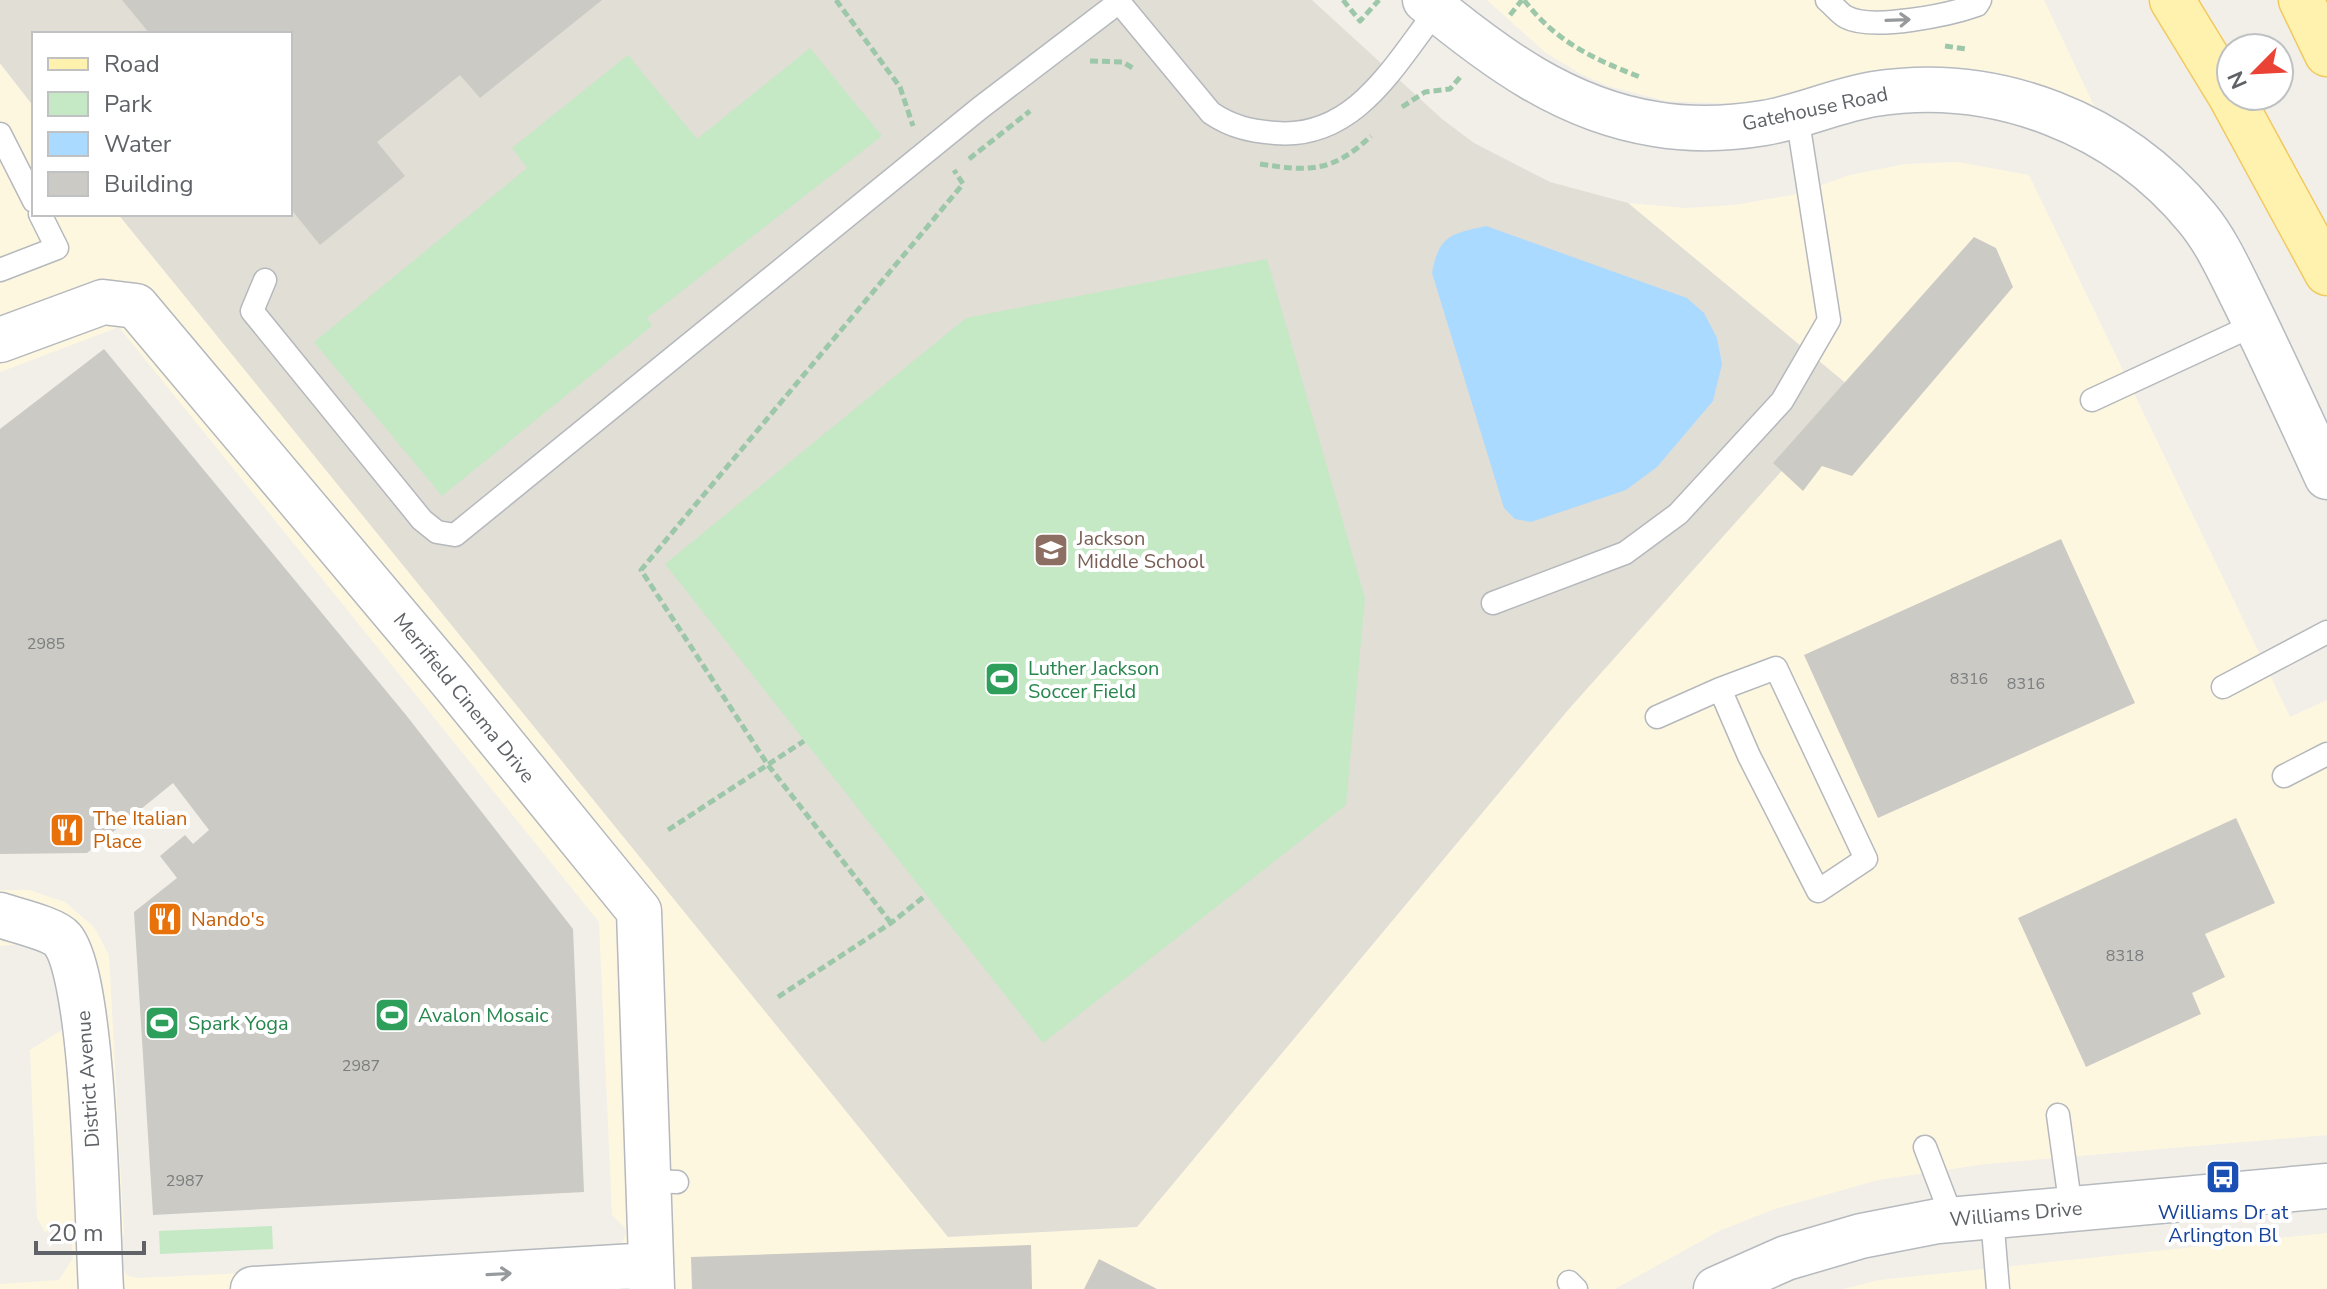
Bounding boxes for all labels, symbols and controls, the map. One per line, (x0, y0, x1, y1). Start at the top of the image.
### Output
one-way arrow (1884, 12, 1911, 27)
legend (32, 32, 292, 216)
north arrow (2215, 32, 2295, 112)
text: Road (104, 48, 160, 80)
text: N (2221, 66, 2255, 93)
street label: Gatehouse Road (1740, 80, 1890, 138)
text: Park (104, 88, 153, 120)
text: Water (104, 128, 172, 160)
text: Building (104, 168, 194, 200)
place label: Jackson Middle School (1076, 525, 1205, 575)
school or university icon: Jackson Middle School (1032, 531, 1070, 569)
street label: Merrifield Cinema Drive (387, 607, 541, 789)
house number: 2985 (27, 633, 65, 655)
place label: Luther Jackson Soccer Field (1028, 655, 1159, 705)
sports icon: Luther Jackson Soccer Field (983, 660, 1021, 698)
house number: 8316 (1950, 668, 1988, 690)
house number: 8316 (2007, 673, 2045, 695)
place label: The Italian Place (93, 805, 187, 855)
restaurant icon: The Italian Place (48, 811, 86, 849)
restaurant icon: Nando's (146, 900, 184, 938)
place label: Nando's (191, 906, 265, 933)
house number: 8318 (2106, 945, 2144, 967)
sports icon: Avalon Mosaic (373, 996, 411, 1034)
place label: Avalon Mosaic (418, 1002, 549, 1029)
sports icon: Spark Yoga (143, 1004, 181, 1042)
street label: District Avenue (70, 1010, 106, 1148)
place label: Spark Yoga (188, 1010, 289, 1037)
house number: 2987 (342, 1055, 380, 1077)
bus stop icon: Williams Dr at Arlington Bl (2204, 1158, 2242, 1196)
house number: 2987 (166, 1170, 204, 1192)
street label: Williams Drive (1949, 1195, 2083, 1233)
place label: Williams Dr at Arlington Bl (2158, 1199, 2289, 1249)
scale bar (36, 1205, 144, 1255)
text: 20 m (48, 1217, 104, 1249)
one-way arrow (485, 1266, 512, 1281)

